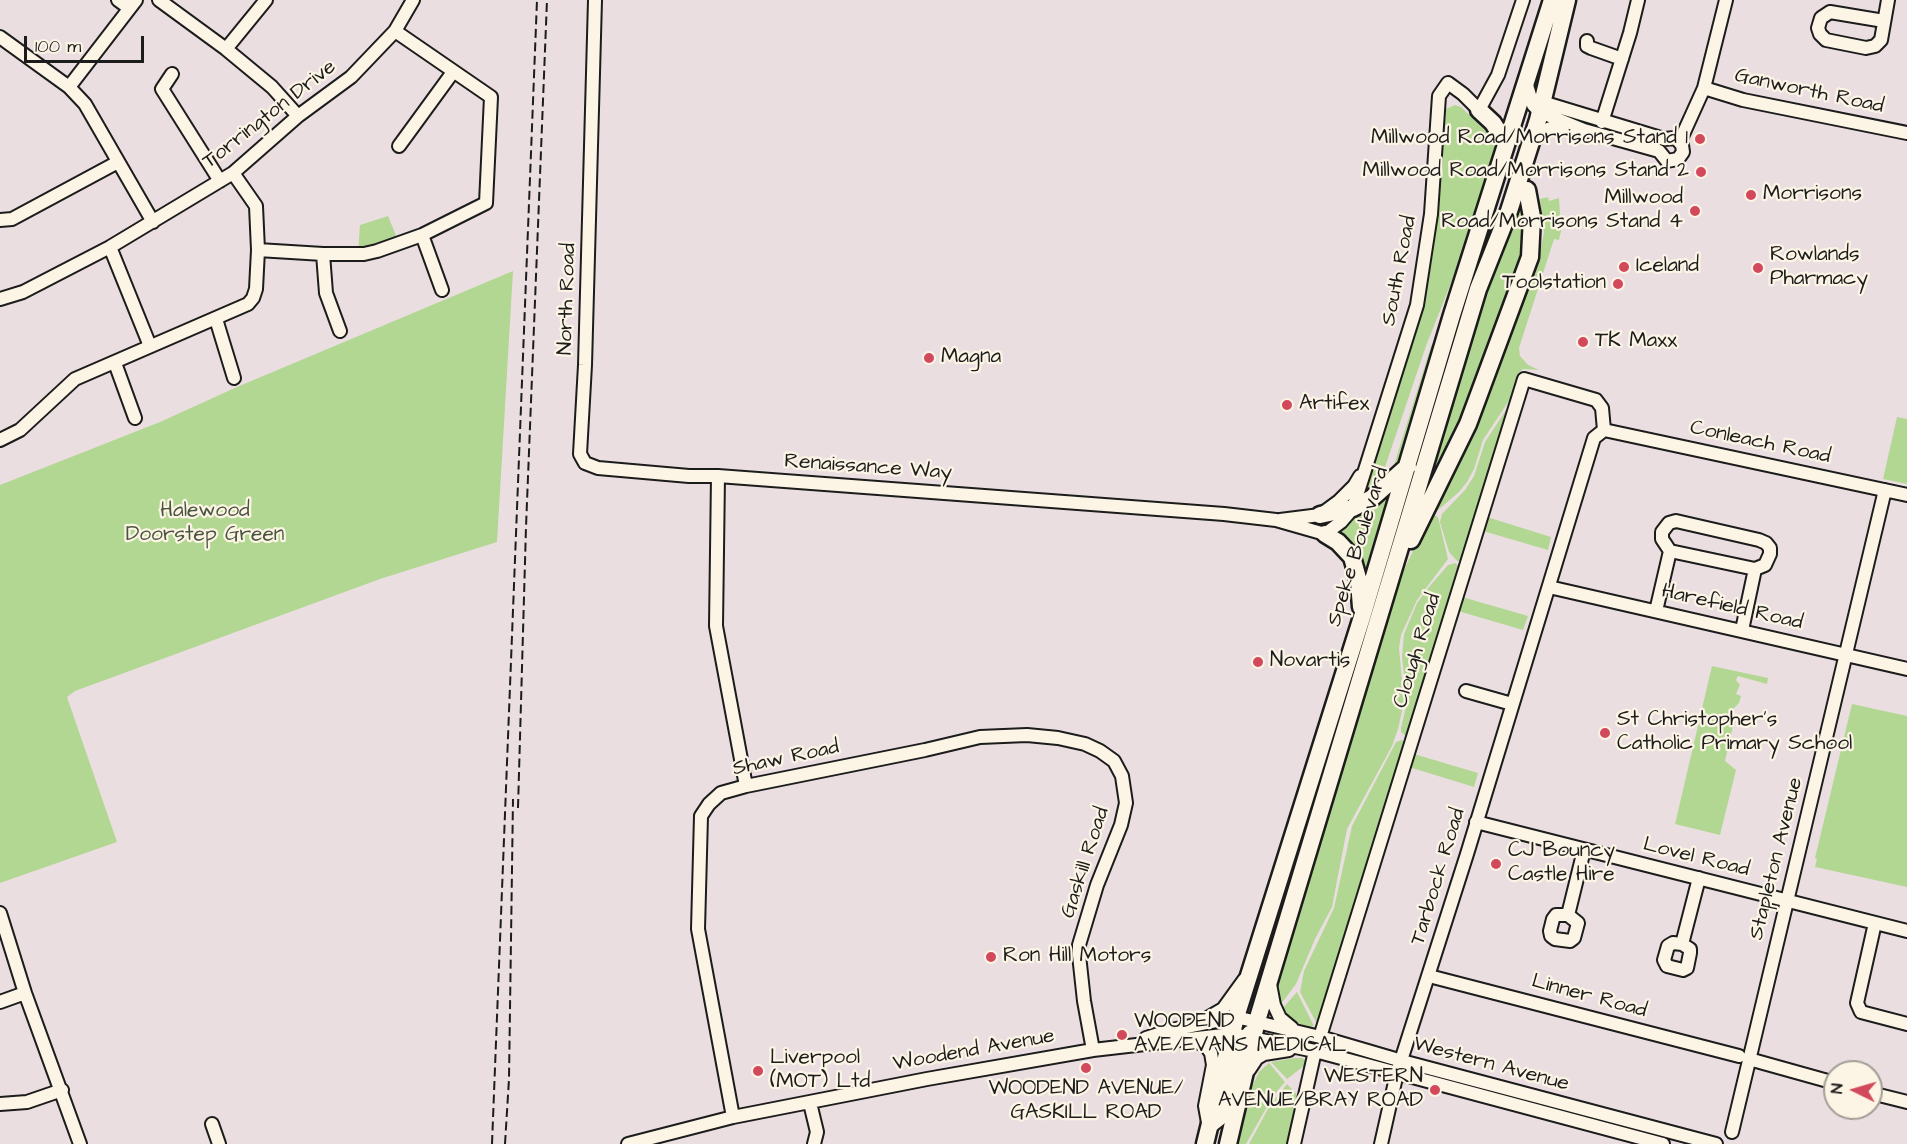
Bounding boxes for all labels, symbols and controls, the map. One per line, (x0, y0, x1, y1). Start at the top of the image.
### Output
scale bar (27, 24, 147, 62)
text: 100 m (35, 34, 81, 59)
street label: Torrington Drive (198, 55, 342, 175)
street label: Ganworth Road (1732, 64, 1886, 120)
place label: Millwood Road/Morrisons Stand 1 (1371, 126, 1688, 152)
marker: Millwood Road/Morrisons Stand 1 (1693, 132, 1707, 146)
place label: Millwood Road/Morrisons Stand 2 (1363, 159, 1689, 185)
marker: Millwood Road/Morrisons Stand 2 (1694, 165, 1708, 179)
place label: Morrisons (1763, 182, 1862, 208)
place label: Millwood Road/Morrisons Stand 4 (1441, 186, 1683, 236)
marker: Morrisons (1744, 188, 1758, 202)
marker: Millwood Road/Morrisons Stand 4 (1688, 204, 1702, 218)
street label: South Road (1377, 214, 1423, 328)
street label: North Road (553, 243, 583, 355)
place label: Rowlands Pharmacy (1770, 243, 1868, 293)
place label: Iceland (1636, 254, 1699, 280)
marker: Iceland (1617, 260, 1631, 274)
marker: Rowlands Pharmacy (1751, 261, 1765, 275)
place label: Toolstation (1502, 271, 1606, 297)
marker: Toolstation (1611, 277, 1625, 291)
place label: TK Maxx (1595, 329, 1677, 355)
marker: TK Maxx (1576, 335, 1590, 349)
place label: Magna (941, 345, 1001, 371)
marker: Magna (922, 351, 936, 365)
place label: Artifex (1299, 392, 1369, 418)
marker: Artifex (1280, 398, 1294, 412)
street label: Conleach Road (1688, 416, 1832, 470)
street label: Renaissance Way (783, 450, 953, 486)
street label: Speke Boulevard (1323, 464, 1395, 630)
park label: Halewood Doorstep Green (126, 499, 284, 549)
street label: Harefield Road (1659, 580, 1805, 636)
street label: Clough Road (1389, 591, 1447, 711)
place label: Novartis (1270, 649, 1350, 675)
marker: Novartis (1251, 655, 1265, 669)
place label: St Christopher's Catholic Primary School (1617, 708, 1852, 758)
marker: St Christopher's Catholic Primary School (1598, 726, 1612, 740)
street label: Shaw Road (730, 735, 842, 783)
street label: Stapleton Avenue (1745, 775, 1809, 943)
street label: Gaskill Road (1056, 804, 1116, 922)
street label: Tarbock Road (1406, 806, 1472, 948)
street label: Lovel Road (1640, 833, 1752, 883)
place label: CJ Bouncy Castle Hire (1508, 839, 1615, 889)
marker: CJ Bouncy Castle Hire (1489, 857, 1503, 871)
place label: Ron Hill Motors (1003, 944, 1151, 970)
marker: Ron Hill Motors (984, 950, 998, 964)
street label: Linner Road (1529, 970, 1649, 1024)
place label: WOODEND AVE/EVANS MEDICAL (1134, 1010, 1346, 1060)
street label: Woodend Avenue (891, 1024, 1057, 1078)
marker: WOODEND AVE/EVANS MEDICAL (1115, 1028, 1129, 1042)
street label: Western Avenue (1410, 1032, 1572, 1098)
place label: Liverpool (MOT) Ltd (770, 1046, 870, 1096)
north arrow (1823, 1060, 1883, 1120)
marker: WOODEND AVENUE/ GASKILL ROAD (1079, 1061, 1093, 1075)
marker: Liverpool (MOT) Ltd (751, 1064, 765, 1078)
place label: WESTERN AVENUE/BRAY ROAD (1218, 1065, 1423, 1115)
place label: WOODEND AVENUE/ GASKILL ROAD (988, 1077, 1184, 1127)
marker: WESTERN AVENUE/BRAY ROAD (1428, 1083, 1442, 1097)
text: N (1826, 1083, 1848, 1095)

